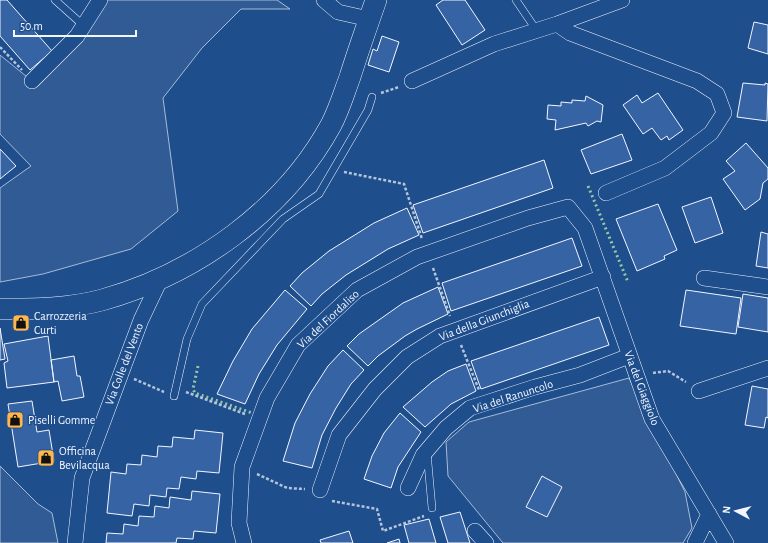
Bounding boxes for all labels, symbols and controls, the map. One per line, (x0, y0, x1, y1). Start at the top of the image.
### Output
scale bar (14, 12, 136, 38)
text: 50 m (20, 20, 43, 32)
street label: Via del Fiordaliso (295, 287, 361, 351)
street label: Via della Giunchiglia (437, 297, 531, 343)
place label: Carrozzeria Curti (34, 310, 87, 336)
shop icon: Carrozzeria Curti (11, 313, 31, 333)
street label: Via Colle del Vento (103, 321, 145, 407)
street label: Via del Giaggiolo (622, 349, 662, 427)
street label: Via del Ranuncolo (471, 377, 555, 415)
shop icon: Piselli Gomme (5, 410, 25, 430)
place label: Piselli Gomme (28, 414, 95, 426)
place label: Officina Bevilacqua (59, 445, 110, 471)
shop icon: Officina Bevilacqua (36, 448, 56, 468)
north arrow (716, 491, 756, 531)
text: N (721, 505, 732, 514)

